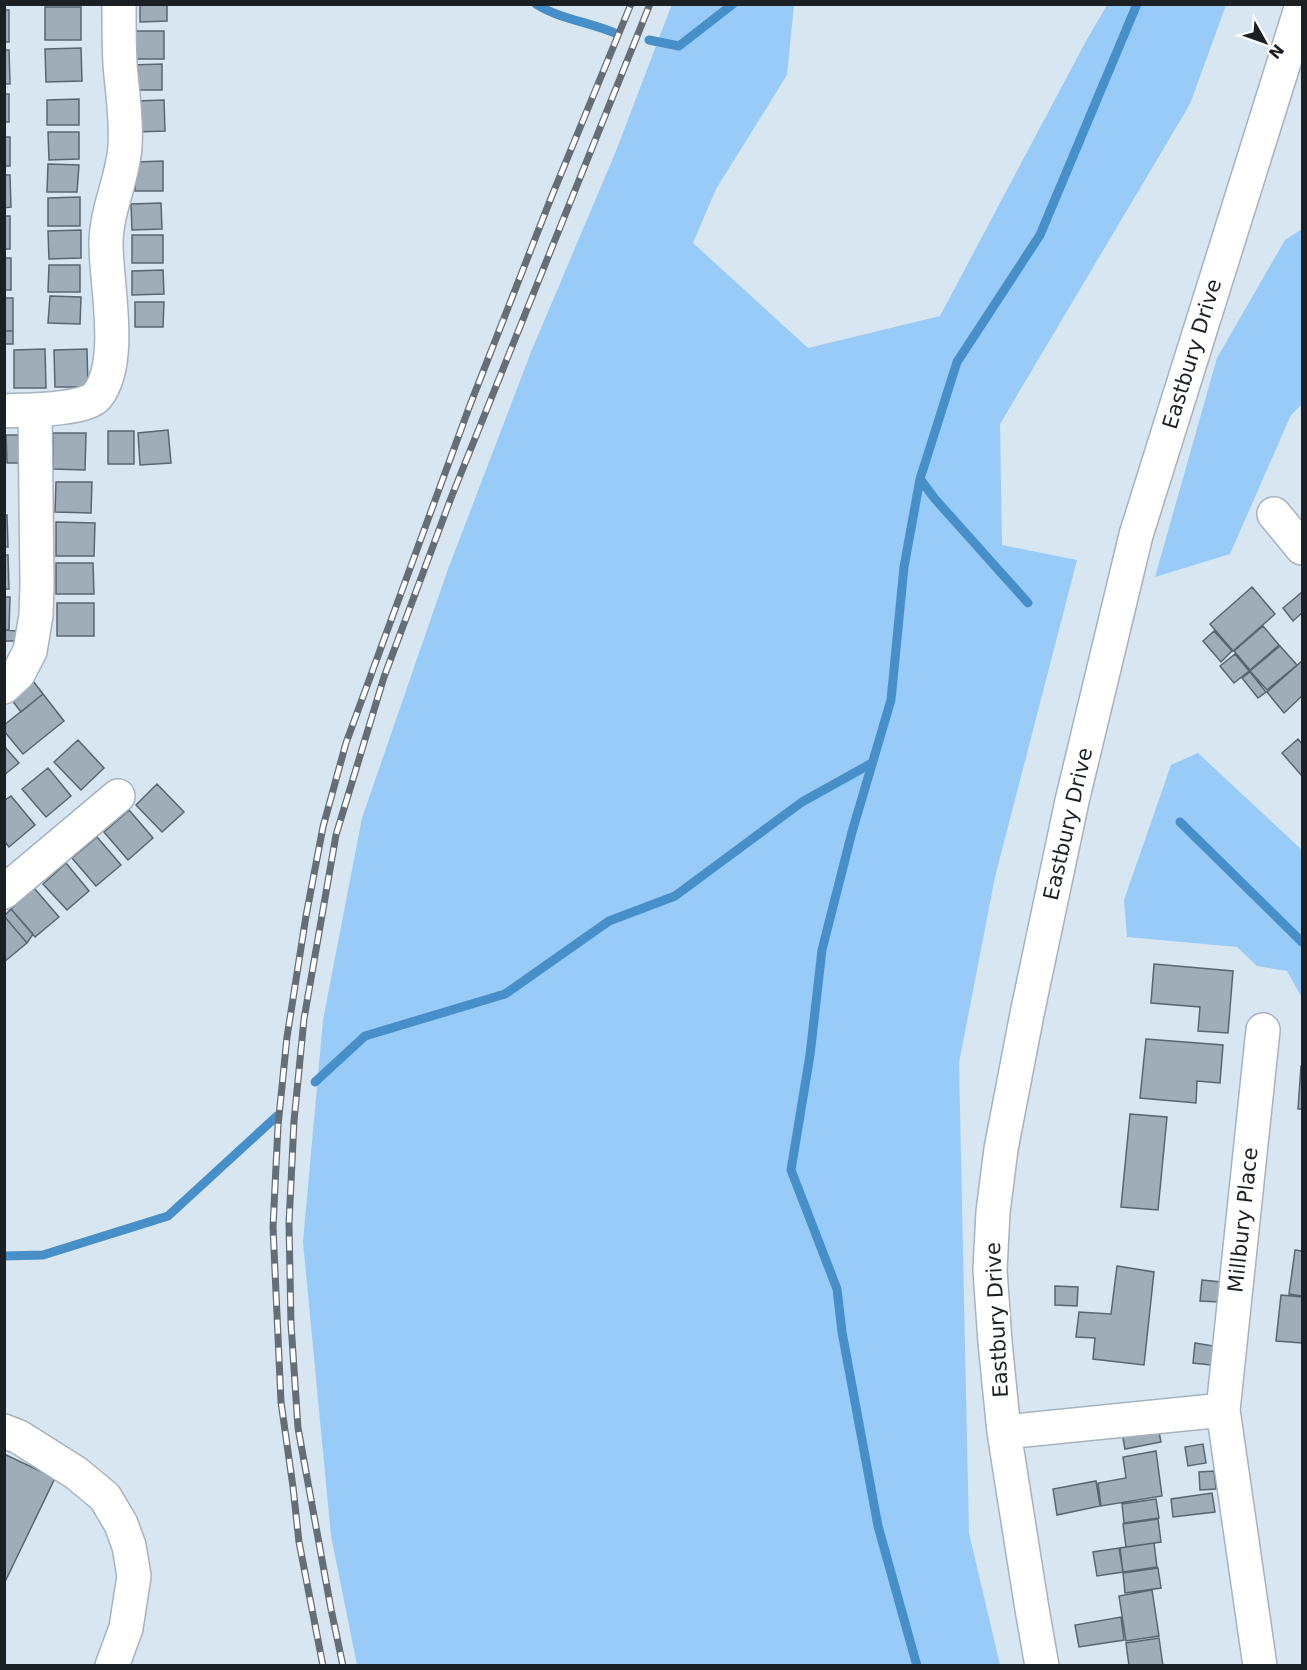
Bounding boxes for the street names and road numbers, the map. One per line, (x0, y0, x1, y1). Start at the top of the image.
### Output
street label: Eastbury Drive (1158, 276, 1226, 432)
street label: Eastbury Drive (1039, 745, 1097, 903)
street label: Millbury Place (1223, 1146, 1263, 1294)
street label: Eastbury Drive (981, 1242, 1013, 1398)

